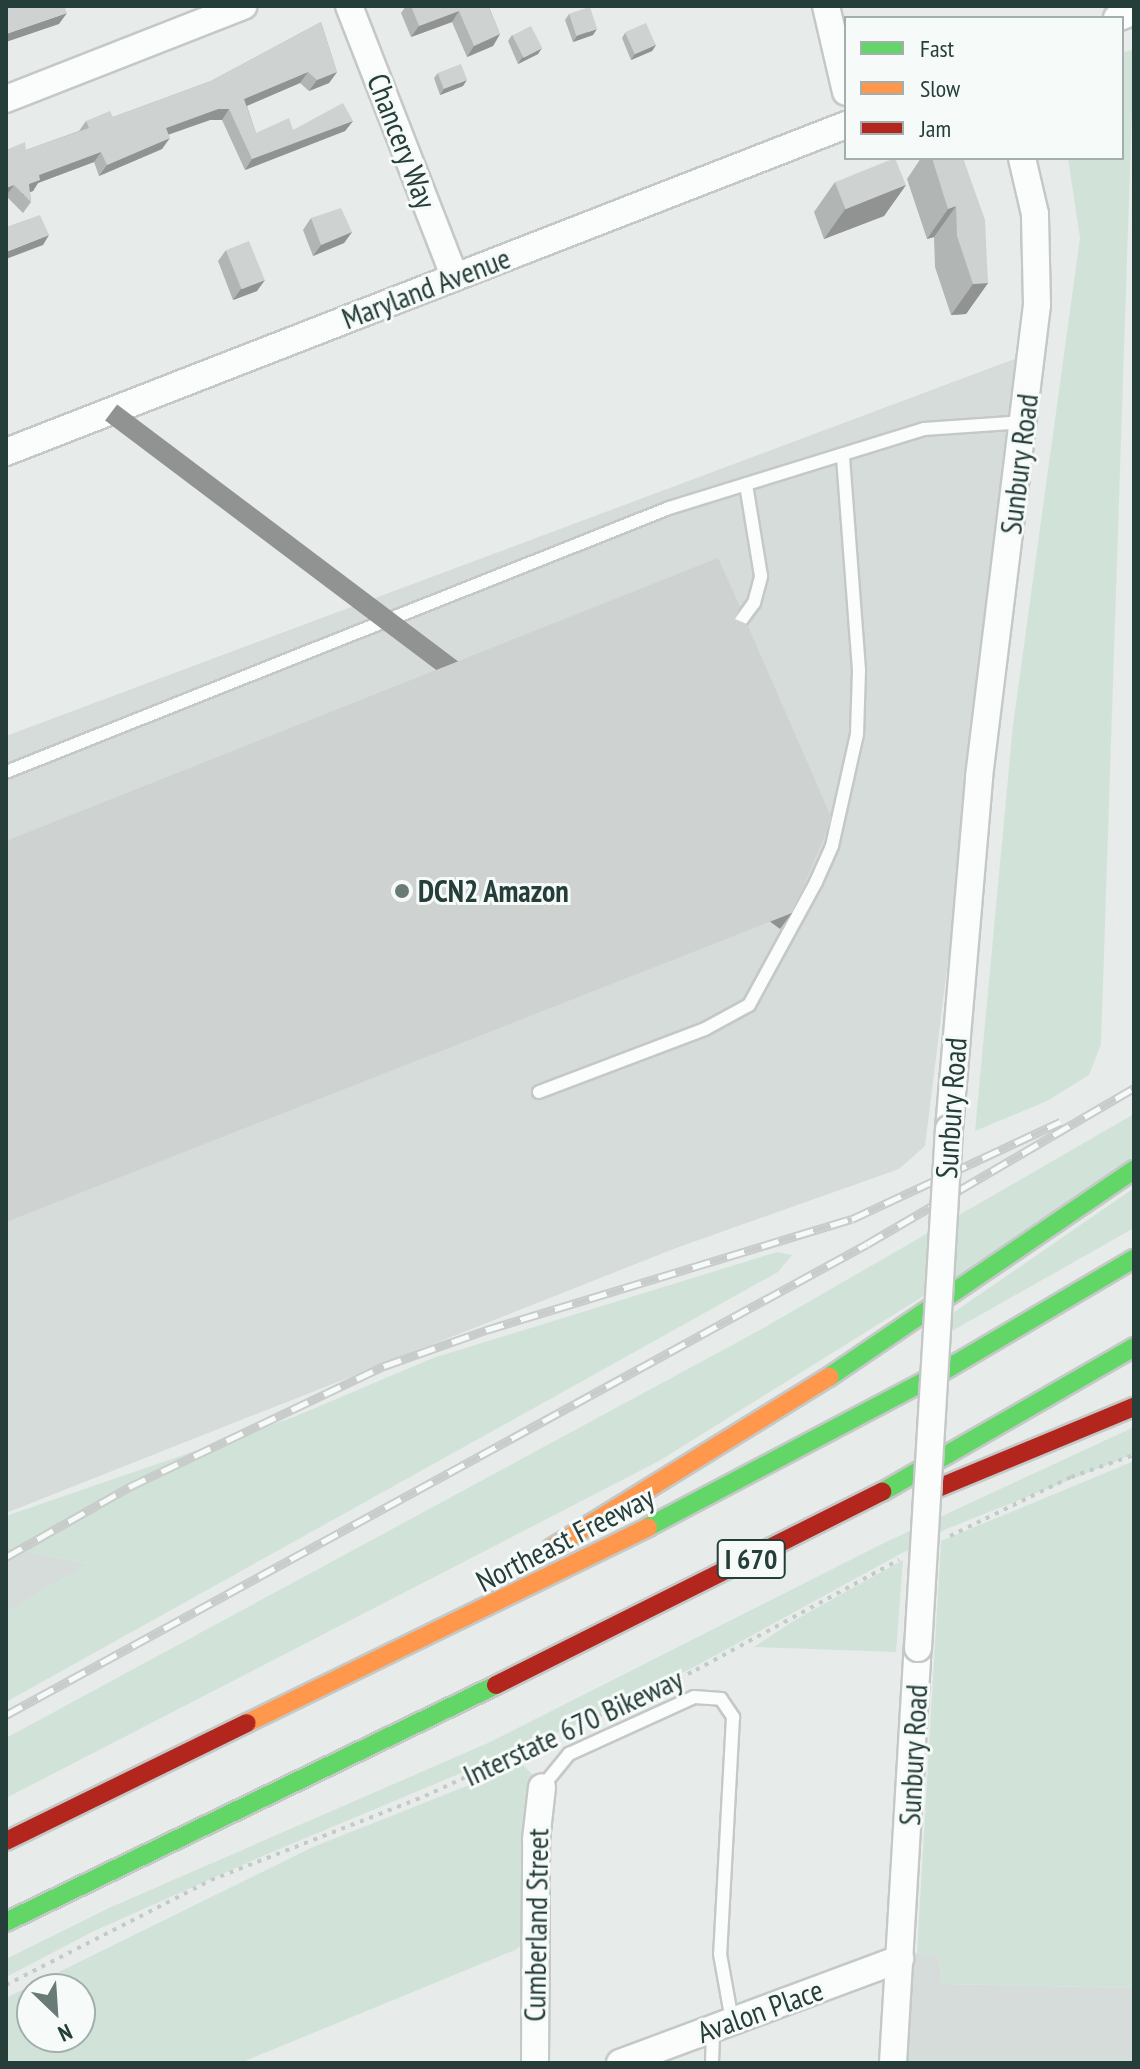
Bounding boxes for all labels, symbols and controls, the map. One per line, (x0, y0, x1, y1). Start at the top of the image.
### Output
legend (844, 16, 1124, 160)
text: Fast (920, 33, 954, 64)
street label: Chancery Way (360, 68, 444, 214)
text: Slow (920, 73, 960, 104)
text: Jam (920, 113, 951, 144)
street label: Maryland Avenue (336, 239, 516, 337)
street label: Sunbury Road (992, 391, 1046, 537)
place label: DCN2 Amazon (418, 873, 570, 909)
marker: DCN2 Amazon (393, 882, 411, 900)
street label: Sunbury Road (928, 1036, 974, 1180)
street label: Northeast Freeway (470, 1479, 660, 1599)
road number: I 670 (715, 1535, 787, 1583)
street label: Interstate 670 Bikeway (458, 1660, 688, 1794)
street label: Sunbury Road (891, 1683, 935, 1827)
street label: Cumberland Street (516, 1828, 556, 2022)
street label: Avalon Place (692, 1972, 828, 2050)
north arrow (16, 1973, 96, 2053)
text: N (54, 2018, 77, 2048)

